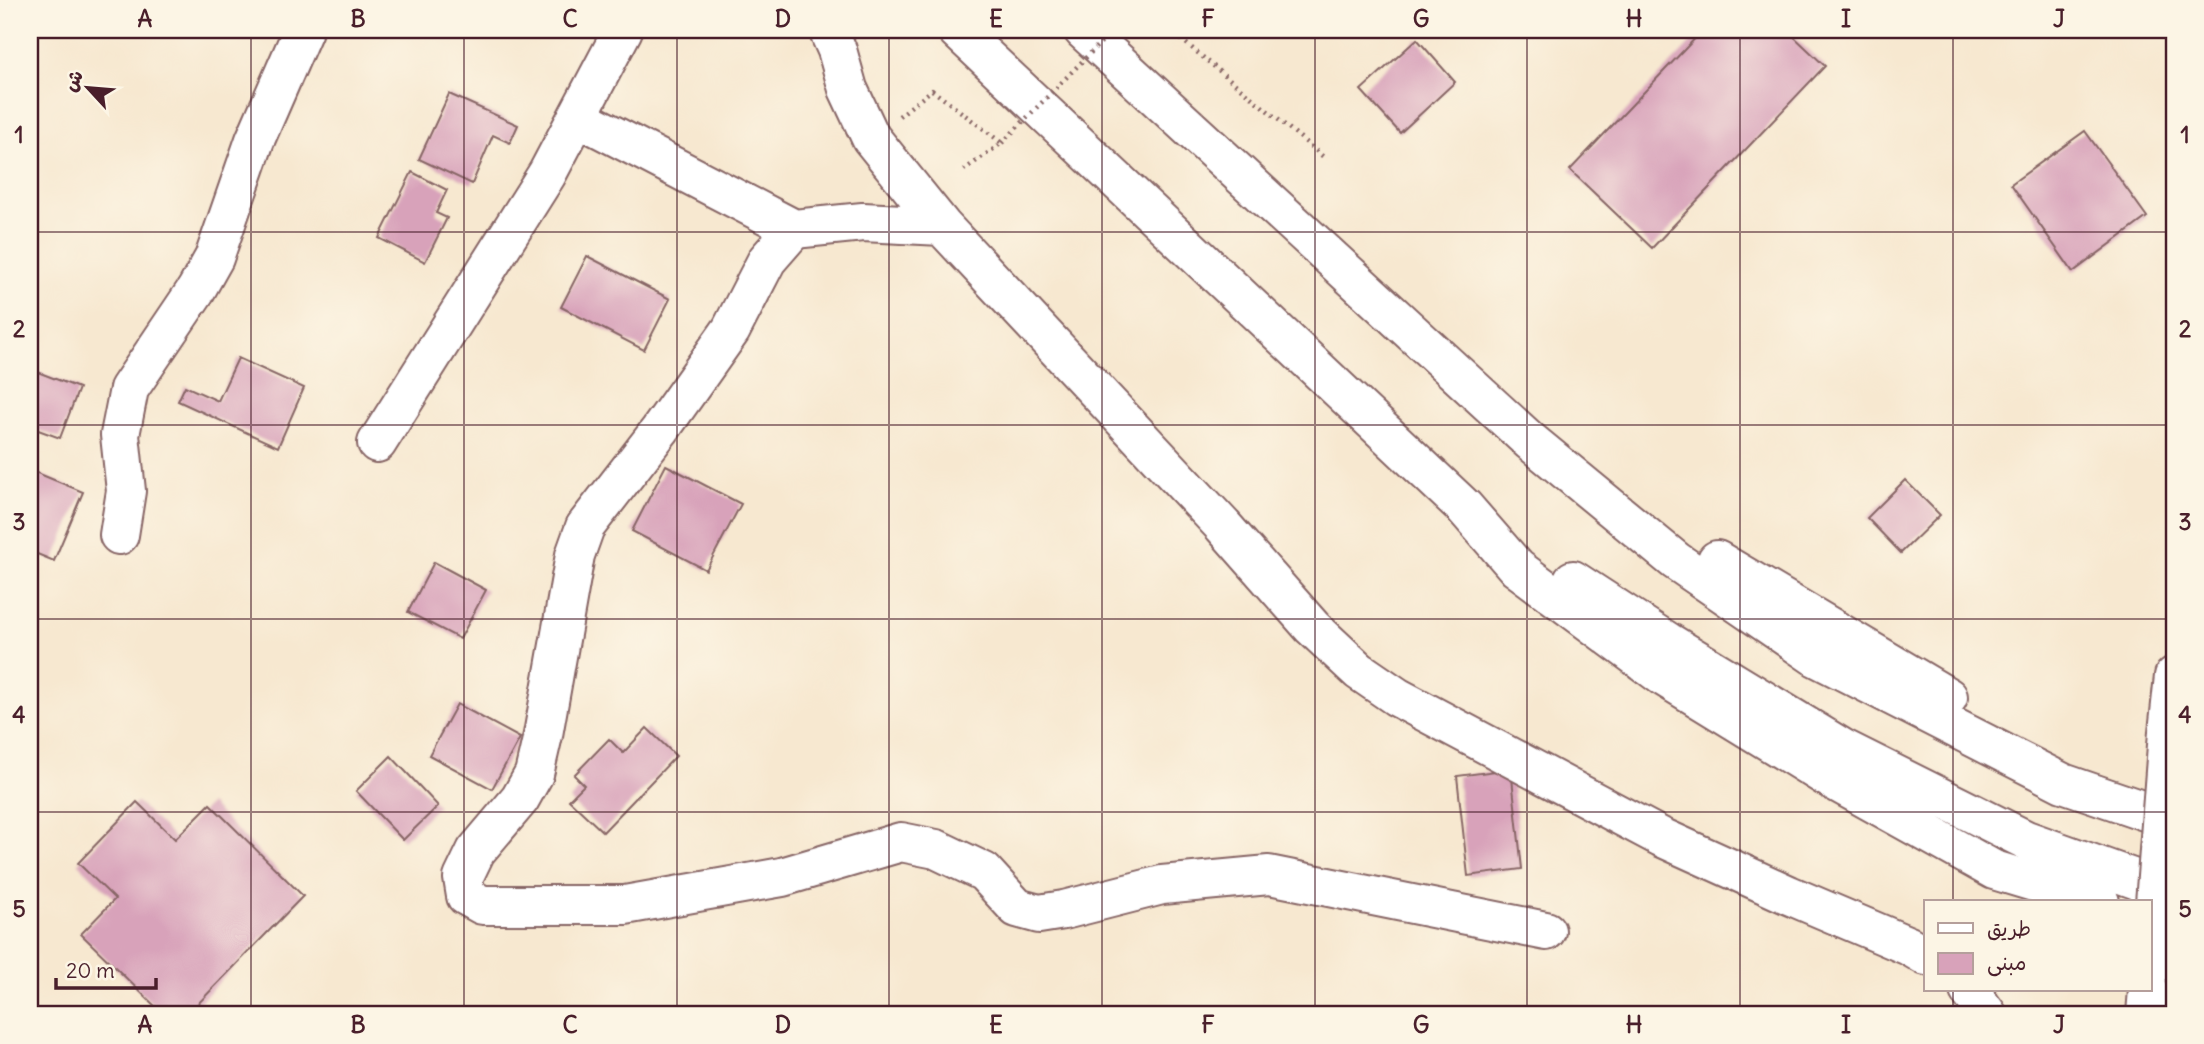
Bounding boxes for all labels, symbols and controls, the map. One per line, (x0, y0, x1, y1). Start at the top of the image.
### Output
text: A (138, 4, 153, 33)
text: B (350, 4, 366, 33)
text: C (562, 4, 578, 33)
text: D (775, 4, 791, 33)
text: E (989, 4, 1003, 33)
text: F (1201, 4, 1215, 33)
text: G (1413, 4, 1429, 33)
text: H (1626, 4, 1642, 33)
text: I (1841, 4, 1851, 33)
text: J (2053, 4, 2065, 33)
north arrow (52, 52, 122, 122)
text: ش (57, 66, 88, 95)
text: 1 (14, 120, 24, 149)
text: 1 (2180, 120, 2190, 149)
text: 2 (13, 314, 26, 343)
text: 2 (2179, 314, 2192, 343)
text: 3 (12, 507, 26, 536)
text: 3 (2178, 507, 2192, 536)
text: 4 (12, 700, 26, 729)
text: 4 (2178, 700, 2192, 729)
text: 5 (12, 894, 26, 923)
text: 5 (2178, 894, 2192, 923)
legend (1924, 900, 2152, 992)
text: طريق (1987, 915, 2031, 942)
scale bar (56, 946, 156, 990)
text: مبنى (1987, 949, 2026, 977)
text: 20 m (66, 957, 115, 984)
text: A (138, 1010, 153, 1039)
text: B (350, 1010, 366, 1039)
text: C (562, 1010, 578, 1039)
text: D (775, 1010, 791, 1039)
text: E (989, 1010, 1003, 1039)
text: F (1201, 1010, 1215, 1039)
text: G (1413, 1010, 1429, 1039)
text: H (1626, 1010, 1642, 1039)
text: I (1841, 1010, 1851, 1039)
text: J (2053, 1010, 2065, 1039)

